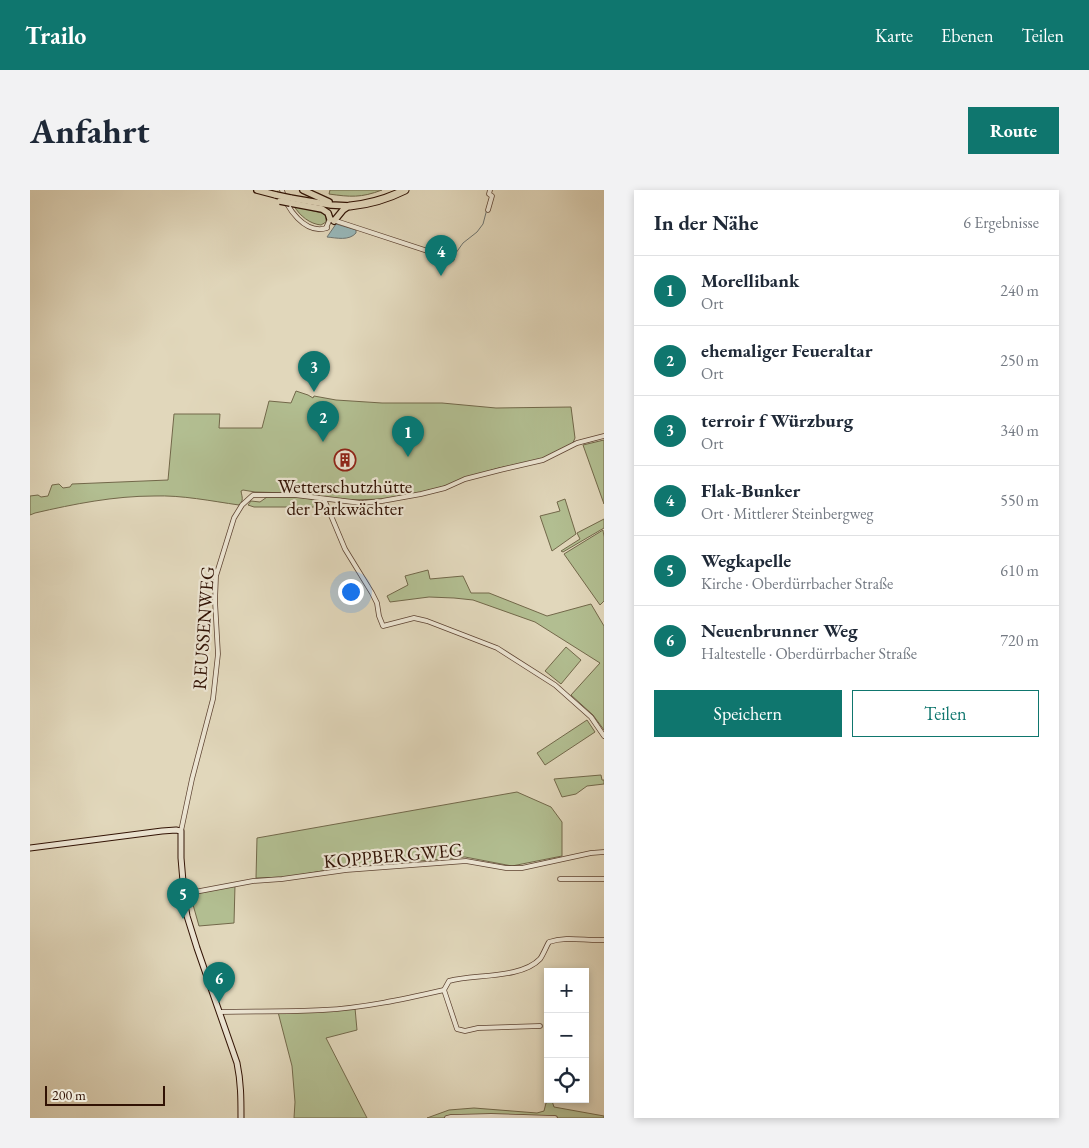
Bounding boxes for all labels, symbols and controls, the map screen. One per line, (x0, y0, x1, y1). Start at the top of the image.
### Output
text: Trailo (25, 20, 86, 51)
text: Karte (875, 24, 913, 47)
text: Ebenen (941, 24, 994, 47)
text: Teilen (1022, 24, 1064, 47)
button: Route (968, 107, 1059, 154)
text: Anfahrt (30, 108, 150, 153)
text: In der Nähe (654, 209, 759, 236)
text: 6 Ergebnisse (963, 212, 1039, 233)
pin: 4 (425, 235, 457, 276)
text: Morellibank (701, 268, 799, 293)
text: 1 (666, 280, 674, 301)
text: 240 m (1000, 280, 1039, 301)
text: Ort (701, 293, 724, 314)
text: ehemaliger Feueraltar (701, 338, 873, 363)
text: 2 (666, 350, 674, 371)
text: 250 m (1000, 350, 1039, 371)
pin: 3 (298, 351, 330, 392)
text: Ort (701, 363, 724, 384)
pin: 2 (307, 401, 339, 442)
text: terroir f Würzburg (701, 408, 853, 433)
pin: 1 (392, 416, 424, 457)
text: 3 (666, 420, 674, 441)
text: 340 m (1000, 420, 1039, 441)
text: Ort (701, 433, 724, 454)
building icon: Wetterschutzhütte der Parkwächter (333, 448, 357, 472)
place label: Wetterschutzhütte der Parkwächter (278, 474, 412, 521)
text: Flak-Bunker (701, 478, 800, 503)
text: 4 (666, 490, 674, 511)
text: 550 m (1000, 490, 1039, 511)
text: Ort · Mittlerer Steinbergweg (701, 503, 873, 524)
text: Wegkapelle (701, 548, 791, 573)
text: 5 (666, 560, 674, 581)
text: 610 m (1000, 560, 1039, 581)
street label: REUSSENWEG (187, 565, 220, 691)
text: Kirche · Oberdürrbacher Straße (701, 573, 893, 594)
your location (338, 579, 364, 605)
text: Neuenbrunner Weg (701, 618, 858, 643)
text: 6 (666, 630, 674, 651)
text: 720 m (1000, 630, 1039, 651)
text: Haltestelle · Oberdürrbacher Straße (701, 643, 917, 664)
button: Speichern (654, 690, 842, 737)
button: Teilen (852, 690, 1039, 737)
street label: KOPPBERGWEG (322, 837, 464, 874)
pin: 5 (167, 878, 199, 919)
pin: 6 (203, 962, 235, 1003)
map controls (544, 968, 589, 1103)
button: + (544, 968, 589, 1013)
button: − (544, 1013, 589, 1058)
button: locate (544, 1058, 589, 1103)
scale bar (45, 1083, 165, 1106)
text: 200 m (52, 1086, 86, 1104)

